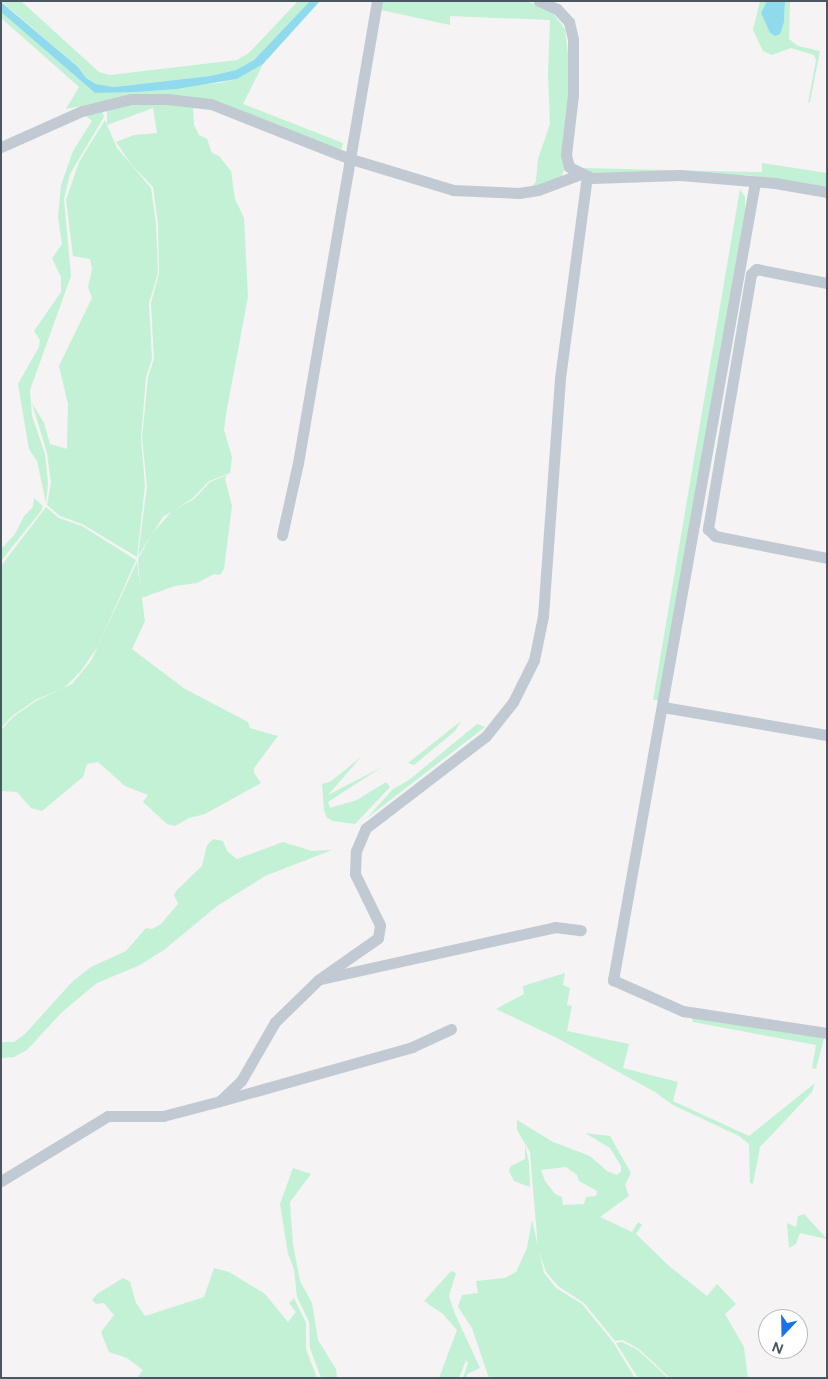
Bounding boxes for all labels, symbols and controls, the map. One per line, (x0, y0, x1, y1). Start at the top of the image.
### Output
north arrow (758, 1309, 808, 1359)
text: N (770, 1338, 786, 1357)

